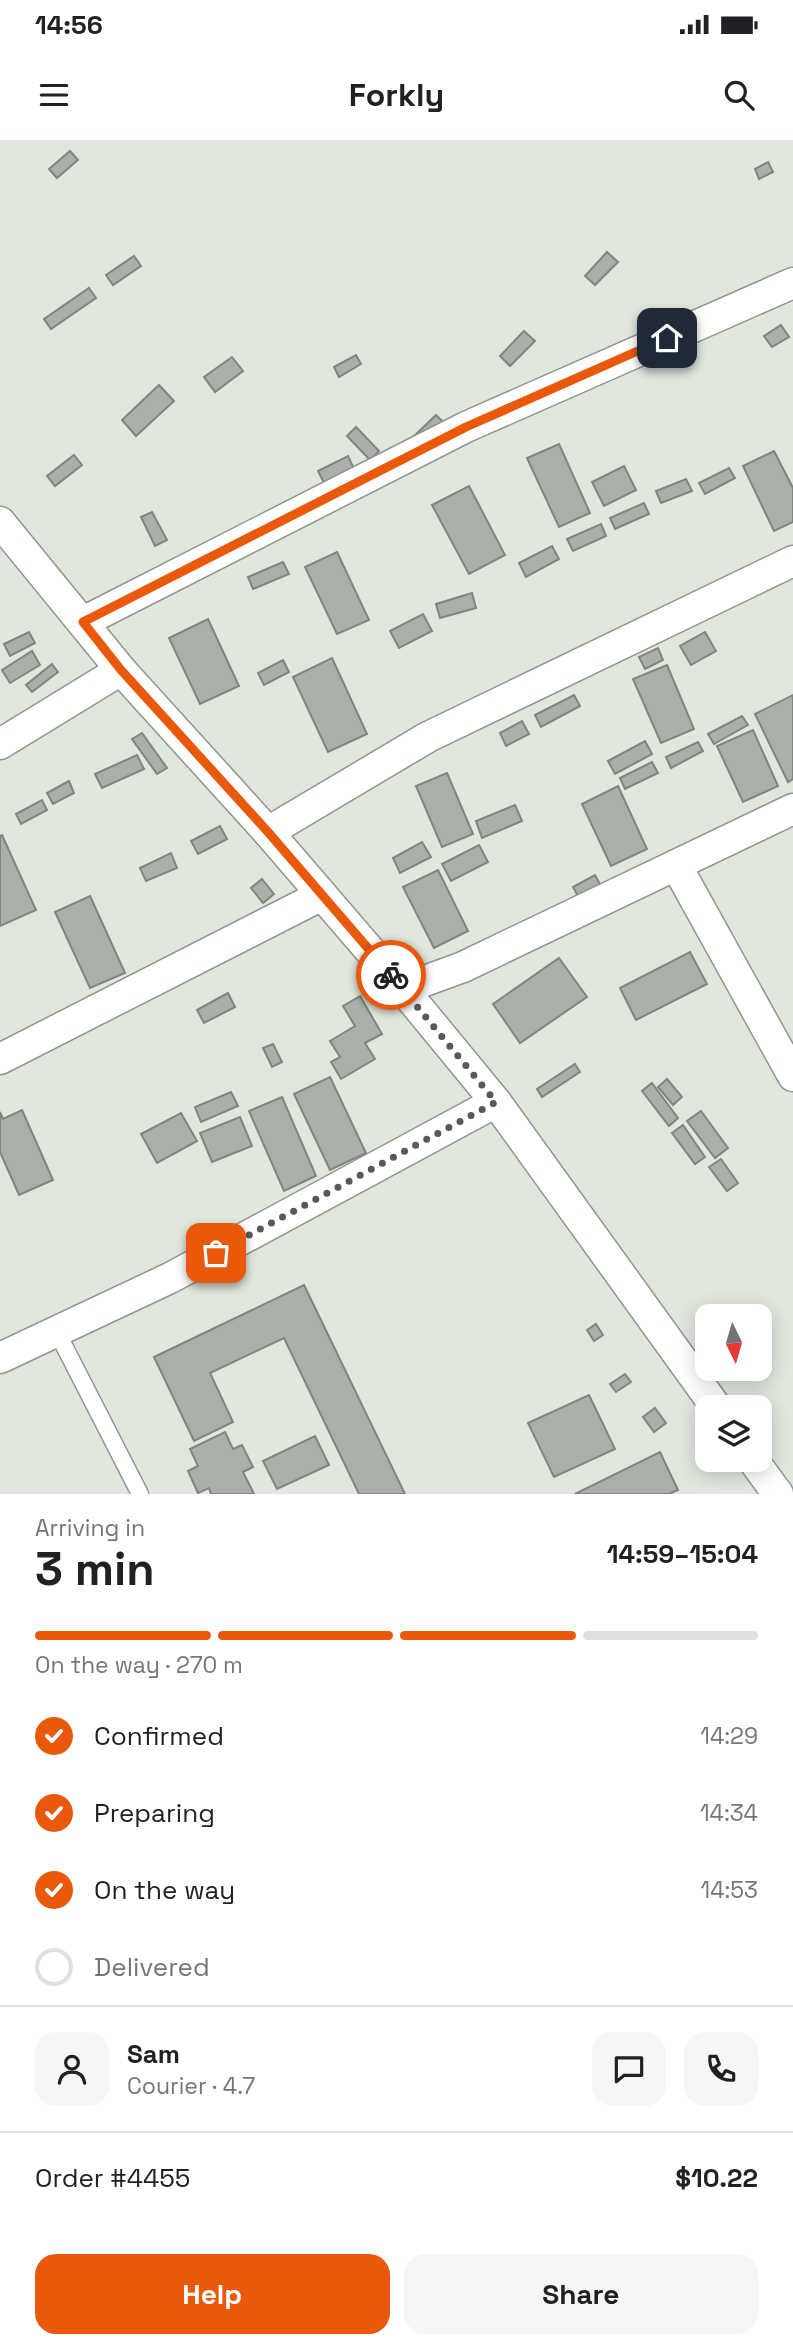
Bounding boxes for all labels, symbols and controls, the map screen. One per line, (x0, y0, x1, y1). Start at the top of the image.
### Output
text: 14:56 (35, 8, 103, 42)
text: Forkly (349, 75, 444, 115)
icon: menu (35, 76, 73, 114)
icon: search (720, 76, 758, 114)
pin (637, 308, 697, 368)
icon: home (648, 319, 686, 357)
courier (356, 940, 426, 1010)
icon: bike (372, 956, 410, 994)
pin (186, 1223, 246, 1283)
icon: bag (197, 1234, 235, 1272)
north arrow (695, 1304, 772, 1381)
map controls (695, 1304, 772, 1472)
button: layers (695, 1395, 772, 1472)
text: Arriving in (35, 1513, 145, 1543)
text: 14:59–15:04 (607, 1537, 758, 1571)
text: 3 min (35, 1540, 155, 1598)
text: On the way · 270 m (35, 1650, 243, 1680)
icon: check (35, 1717, 73, 1755)
text: Confirmed (94, 1719, 224, 1753)
text: 14:29 (700, 1721, 758, 1751)
icon: check (35, 1794, 73, 1832)
text: Preparing (94, 1796, 215, 1830)
text: 14:34 (700, 1798, 758, 1828)
icon: check (35, 1871, 73, 1909)
text: On the way (94, 1873, 235, 1907)
text: 14:53 (701, 1875, 758, 1905)
text: Delivered (94, 1950, 210, 1984)
button: person (35, 2032, 109, 2106)
button: chat (592, 2032, 666, 2106)
button: phone (684, 2032, 758, 2106)
text: Sam (127, 2037, 180, 2071)
text: Courier · 4.7 (127, 2071, 255, 2101)
text: Order #4455 (35, 2161, 190, 2195)
text: $10.22 (675, 2161, 758, 2195)
button: Help (35, 2254, 390, 2334)
button: Share (404, 2254, 758, 2334)

